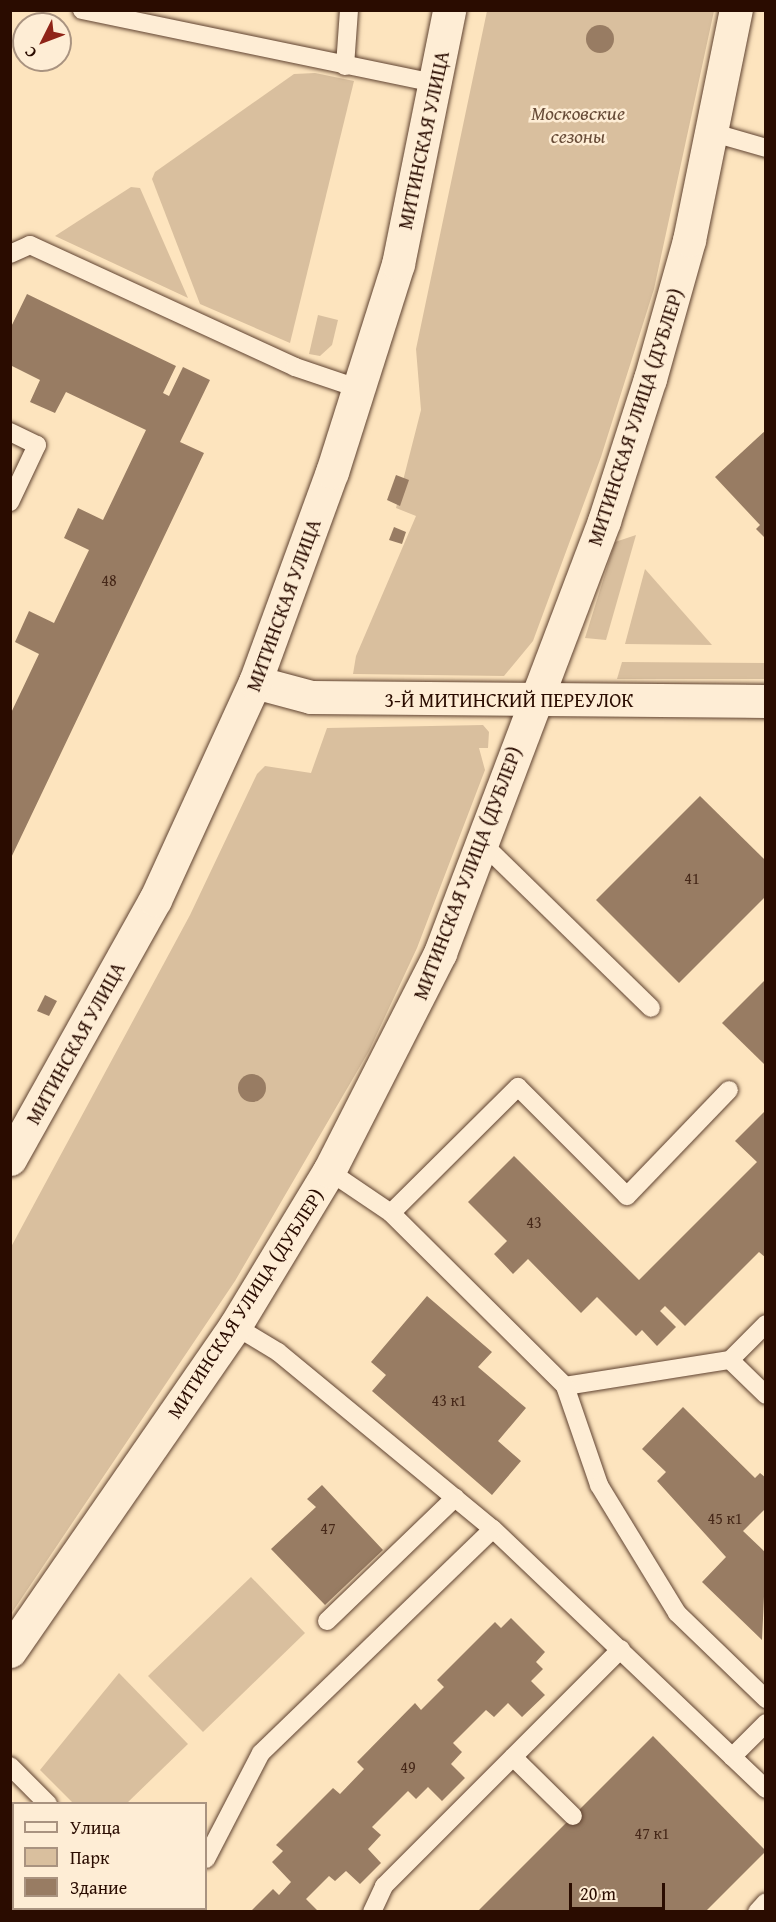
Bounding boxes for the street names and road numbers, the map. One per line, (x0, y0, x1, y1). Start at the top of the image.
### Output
street label: МИТИНСКАЯ УЛИЦА (392, 49, 454, 231)
street label: МИТИНСКАЯ УЛИЦА (ДУБЛЕР) (582, 285, 688, 549)
street label: МИТИНСКАЯ УЛИЦА (241, 515, 325, 695)
street label: 3-Й МИТИНСКИЙ ПЕРЕУЛОК (384, 687, 634, 711)
street label: МИТИНСКАЯ УЛИЦА (ДУБЛЕР) (408, 743, 526, 1003)
street label: МИТИНСКАЯ УЛИЦА (20, 958, 130, 1128)
street label: МИТИНСКАЯ УЛИЦА (ДУБЛЕР) (162, 1184, 328, 1422)

